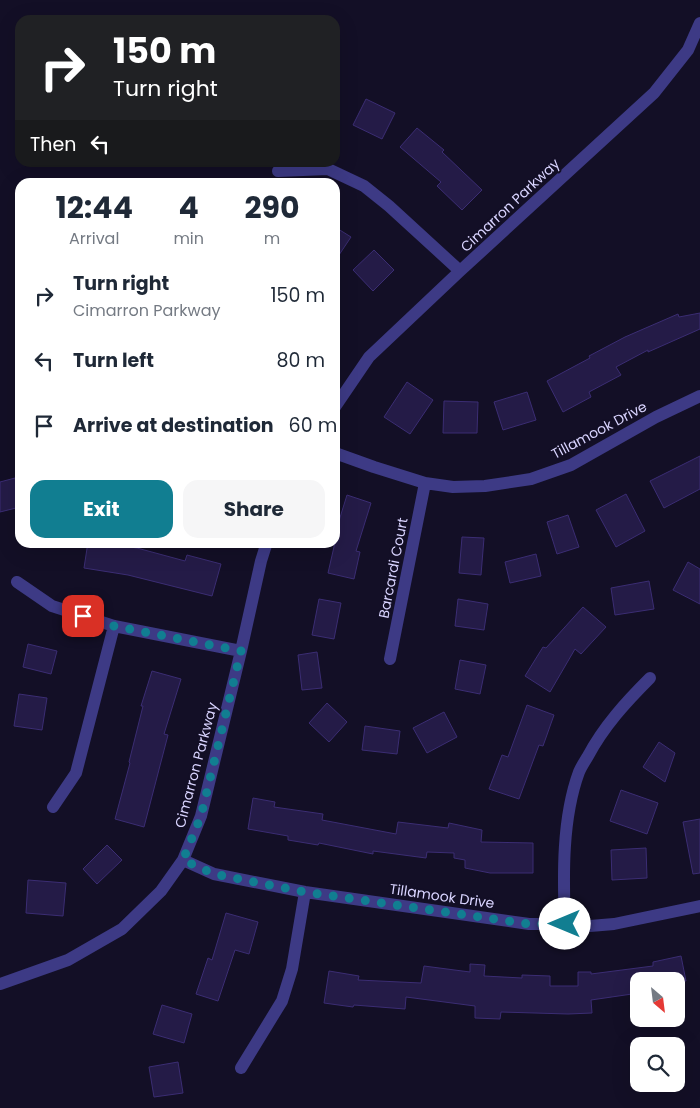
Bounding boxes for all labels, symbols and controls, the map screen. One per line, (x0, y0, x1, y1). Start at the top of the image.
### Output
text: 150 m (113, 26, 216, 75)
icon: right (30, 35, 95, 100)
text: Turn right (113, 73, 218, 104)
icon: left (86, 130, 114, 158)
text: Then (30, 131, 76, 158)
street label: Cimarron Parkway (456, 154, 564, 256)
text: 12:44 (55, 186, 133, 229)
text: 4 (179, 186, 199, 229)
text: 290 (244, 186, 300, 229)
text: Arrival (69, 227, 119, 250)
text: min (173, 227, 204, 250)
text: m (264, 227, 280, 250)
text: Turn right (73, 270, 169, 297)
icon: right (30, 282, 58, 310)
text: 150 m (270, 282, 325, 309)
text: Cimarron Parkway (73, 299, 221, 322)
icon: left (30, 347, 58, 375)
text: Turn left (73, 347, 154, 374)
text: 80 m (276, 347, 325, 374)
street label: Tillamook Drive (548, 396, 651, 464)
icon: arrive (30, 412, 58, 440)
text: Arrive at destination (73, 412, 274, 439)
text: 60 m (289, 412, 337, 439)
button: Exit (30, 480, 173, 538)
button: Share (183, 480, 325, 538)
street label: Barcardi Court (373, 516, 413, 620)
pin (62, 595, 104, 637)
icon: arrive (69, 602, 97, 630)
street label: Cimarron Parkway (170, 700, 222, 830)
street label: Tillamook Drive (388, 879, 496, 913)
position arrow (538, 897, 590, 949)
north arrow (630, 972, 685, 1028)
map controls (630, 972, 685, 1092)
button: search (630, 1037, 685, 1092)

